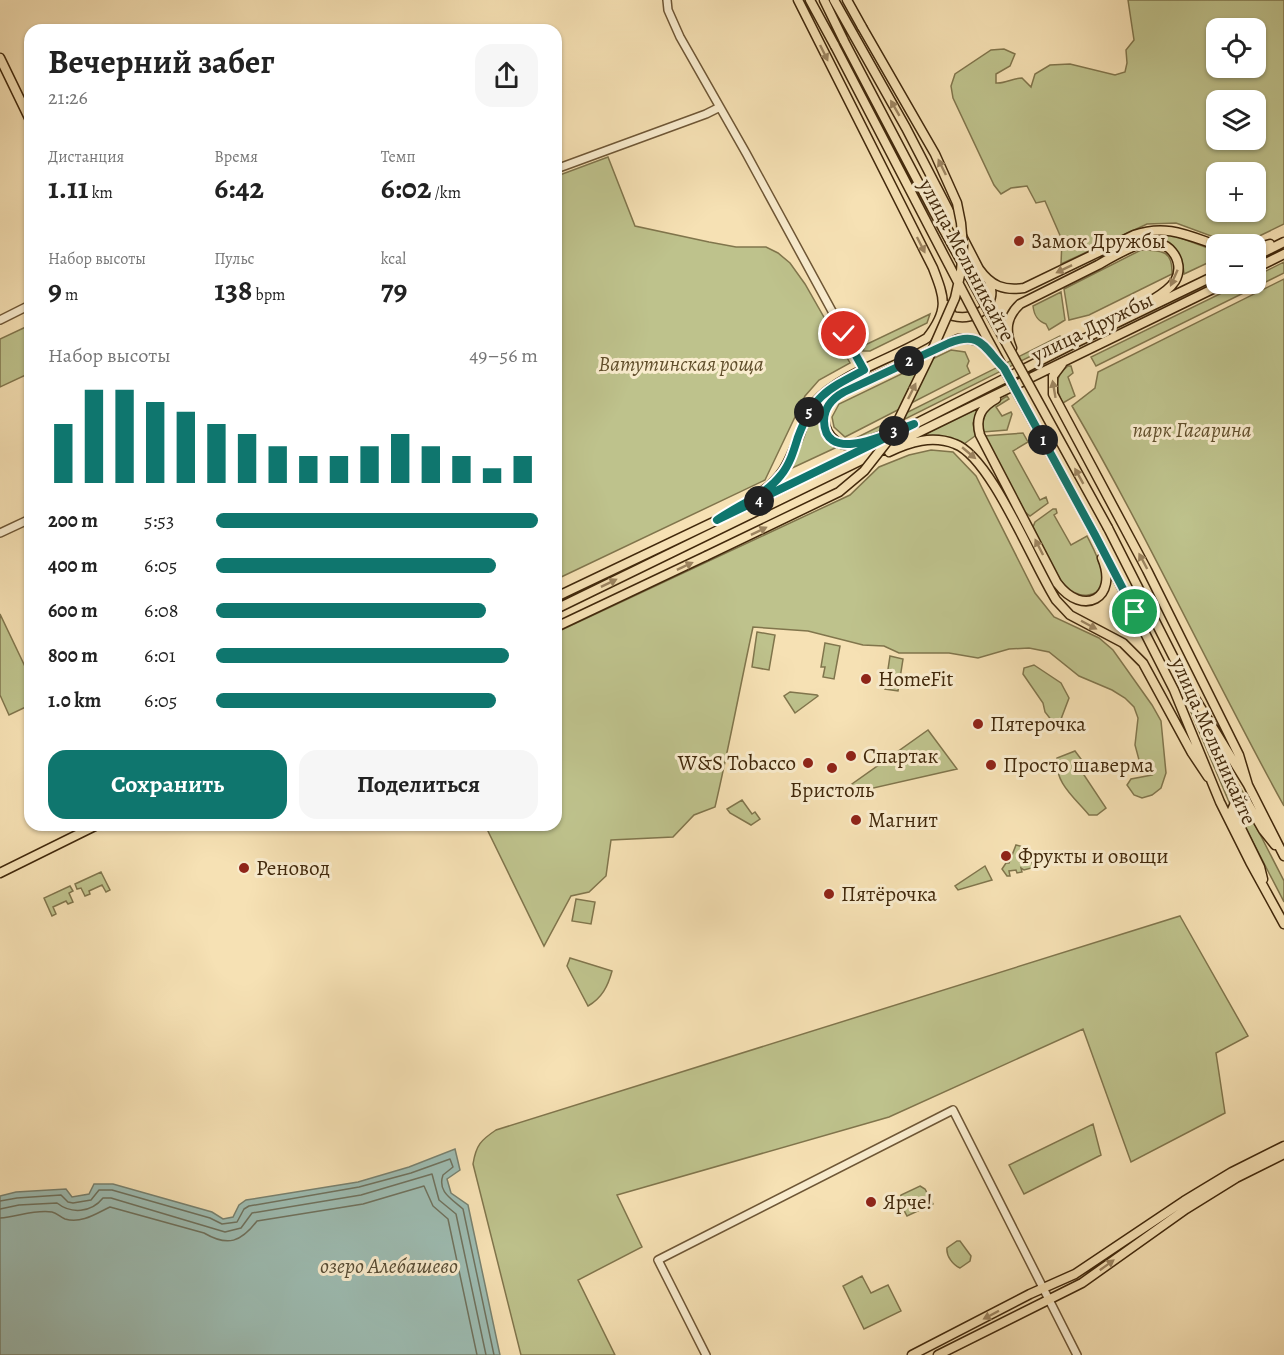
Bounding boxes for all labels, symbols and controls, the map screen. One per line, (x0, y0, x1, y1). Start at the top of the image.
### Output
map controls (1206, 18, 1266, 294)
button: locate (1206, 18, 1266, 78)
text: Вечерний забег (48, 39, 275, 84)
button: share (475, 44, 538, 107)
one-way arrow (819, 44, 828, 61)
text: 21:26 (48, 84, 88, 111)
button: layers (1206, 90, 1266, 150)
one-way arrow (890, 99, 900, 116)
text: Дистанция (48, 146, 124, 168)
text: Время (214, 146, 258, 168)
text: Темп (381, 146, 416, 168)
one-way arrow (937, 159, 946, 176)
button: + (1206, 162, 1266, 222)
text: 1.11 (48, 168, 88, 208)
text: 6:42 (214, 168, 264, 208)
text: 6:02 (381, 168, 431, 208)
street label: улица Мельникайте (912, 173, 1022, 346)
text: km (88, 182, 113, 204)
text: /km (431, 182, 461, 204)
place label: Замок Дружбы (1031, 227, 1166, 255)
marker: Замок Дружбы (1012, 234, 1026, 248)
button: − (1206, 234, 1266, 294)
one-way arrow (916, 236, 926, 254)
text: Набор высоты (48, 248, 146, 270)
text: Пульс (214, 248, 254, 270)
text: kcal (381, 248, 406, 270)
one-way arrow (1055, 264, 1073, 274)
one-way arrow (1169, 269, 1179, 287)
text: 9 (48, 270, 62, 310)
text: 138 (214, 270, 252, 310)
text: 79 (381, 270, 407, 310)
text: m (62, 284, 78, 306)
text: bpm (252, 284, 285, 306)
street label: улица Дружбы (1026, 285, 1158, 369)
pin (818, 308, 869, 359)
icon: check (827, 317, 860, 350)
text: Набор высоты (48, 342, 171, 369)
text: 49–56 m (469, 342, 538, 369)
pin: 2 (894, 346, 924, 376)
park label: Ватутинская роща (598, 350, 764, 378)
text: 2 (905, 350, 913, 372)
one-way arrow (1049, 379, 1058, 398)
one-way arrow (908, 382, 917, 399)
pin: 5 (794, 397, 824, 427)
text: 5 (806, 401, 812, 423)
pin: 3 (879, 416, 909, 446)
park label: парк Гагарина (1132, 416, 1252, 444)
text: 3 (891, 420, 897, 442)
pin: 1 (1028, 425, 1058, 455)
text: 1 (1040, 429, 1046, 451)
one-way arrow (961, 447, 977, 460)
one-way arrow (1075, 468, 1085, 485)
pin: 4 (744, 486, 774, 516)
text: 4 (755, 490, 763, 512)
text: 200 m (48, 507, 98, 534)
text: 5:53 (144, 507, 174, 534)
one-way arrow (750, 526, 767, 535)
one-way arrow (1034, 538, 1044, 556)
text: 400 m (48, 552, 98, 579)
text: 6:05 (144, 552, 177, 579)
one-way arrow (1138, 553, 1148, 570)
one-way arrow (677, 562, 694, 571)
one-way arrow (600, 579, 618, 589)
pin (1109, 586, 1160, 637)
icon: arrive (1118, 595, 1151, 628)
text: 600 m (48, 597, 98, 624)
text: 6:08 (144, 597, 178, 624)
one-way arrow (1081, 620, 1098, 630)
text: 800 m (48, 642, 98, 669)
text: 6:01 (144, 642, 176, 669)
street label: улица Мельникайте (1164, 652, 1263, 829)
place label: HomeFit (878, 665, 953, 693)
marker: HomeFit (859, 672, 873, 686)
text: 1.0 km (48, 687, 101, 714)
text: 6:05 (144, 687, 177, 714)
place label: Пятерочка (990, 710, 1086, 738)
marker: Пятерочка (971, 717, 985, 731)
place label: Спартак (863, 742, 938, 770)
place label: W&S Tobacco (677, 749, 796, 777)
marker: Спартак (844, 749, 858, 763)
button: Сохранить (48, 750, 287, 819)
button: Поделиться (299, 750, 538, 819)
place label: Просто шаверма (1003, 751, 1154, 779)
marker: W&S Tobacco (801, 756, 815, 770)
marker: Просто шаверма (984, 758, 998, 772)
marker: Бристоль (825, 761, 839, 775)
place label: Бристоль (790, 776, 874, 804)
place label: Магнит (868, 806, 938, 834)
marker: Магнит (849, 813, 863, 827)
place label: Фрукты и овощи (1018, 842, 1169, 870)
marker: Фрукты и овощи (999, 849, 1013, 863)
place label: Реновод (256, 854, 330, 882)
marker: Реновод (237, 861, 251, 875)
place label: Пятёрочка (841, 880, 937, 908)
marker: Пятёрочка (822, 887, 836, 901)
place label: Ярче! (883, 1188, 933, 1216)
marker: Ярче! (864, 1195, 878, 1209)
water label: озеро Алебашево (320, 1251, 458, 1281)
one-way arrow (1099, 1259, 1115, 1271)
one-way arrow (982, 1310, 999, 1319)

